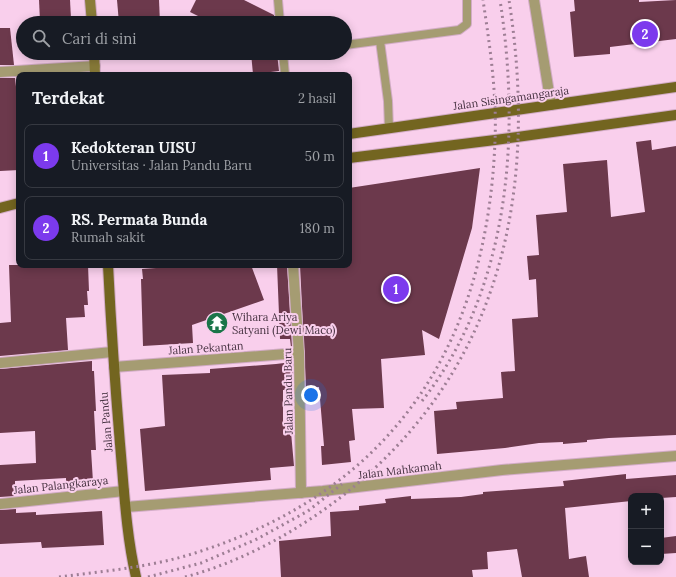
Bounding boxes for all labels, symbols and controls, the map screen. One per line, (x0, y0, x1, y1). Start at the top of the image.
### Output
search box (16, 16, 352, 60)
pin: 2 (632, 19, 658, 49)
icon: search (30, 27, 52, 49)
text: Cari di sini (62, 29, 137, 48)
street label: Jalan Sisingamangaraja (451, 83, 570, 113)
text: Terdekat (32, 87, 105, 109)
text: 2 hasil (298, 90, 336, 107)
text: Kedokteran UISU (71, 138, 196, 157)
text: 1 (43, 148, 49, 165)
text: 50 m (305, 148, 335, 165)
text: Universitas · Jalan Pandu Baru (71, 157, 252, 174)
text: RS. Permata Bunda (71, 210, 207, 229)
text: 2 (43, 220, 49, 237)
text: 180 m (300, 220, 335, 237)
text: Rumah sakit (71, 229, 145, 246)
pin: 1 (383, 274, 409, 304)
temple icon: Wihara Ariya Satyani (Dewi Maco) (204, 310, 230, 336)
place label: Wihara Ariya Satyani (Dewi Maco) (232, 310, 335, 338)
street label: Jalan Pekantan (167, 338, 244, 358)
street label: Jalan Pandu Baru (280, 347, 296, 435)
your location (301, 385, 321, 405)
street label: Jalan Pandu (96, 391, 116, 453)
street label: Jalan Mahkamah (357, 458, 443, 482)
street label: Jalan Palangkaraya (12, 473, 109, 497)
map controls (628, 493, 664, 565)
button: + (628, 493, 664, 529)
button: − (628, 529, 664, 565)

